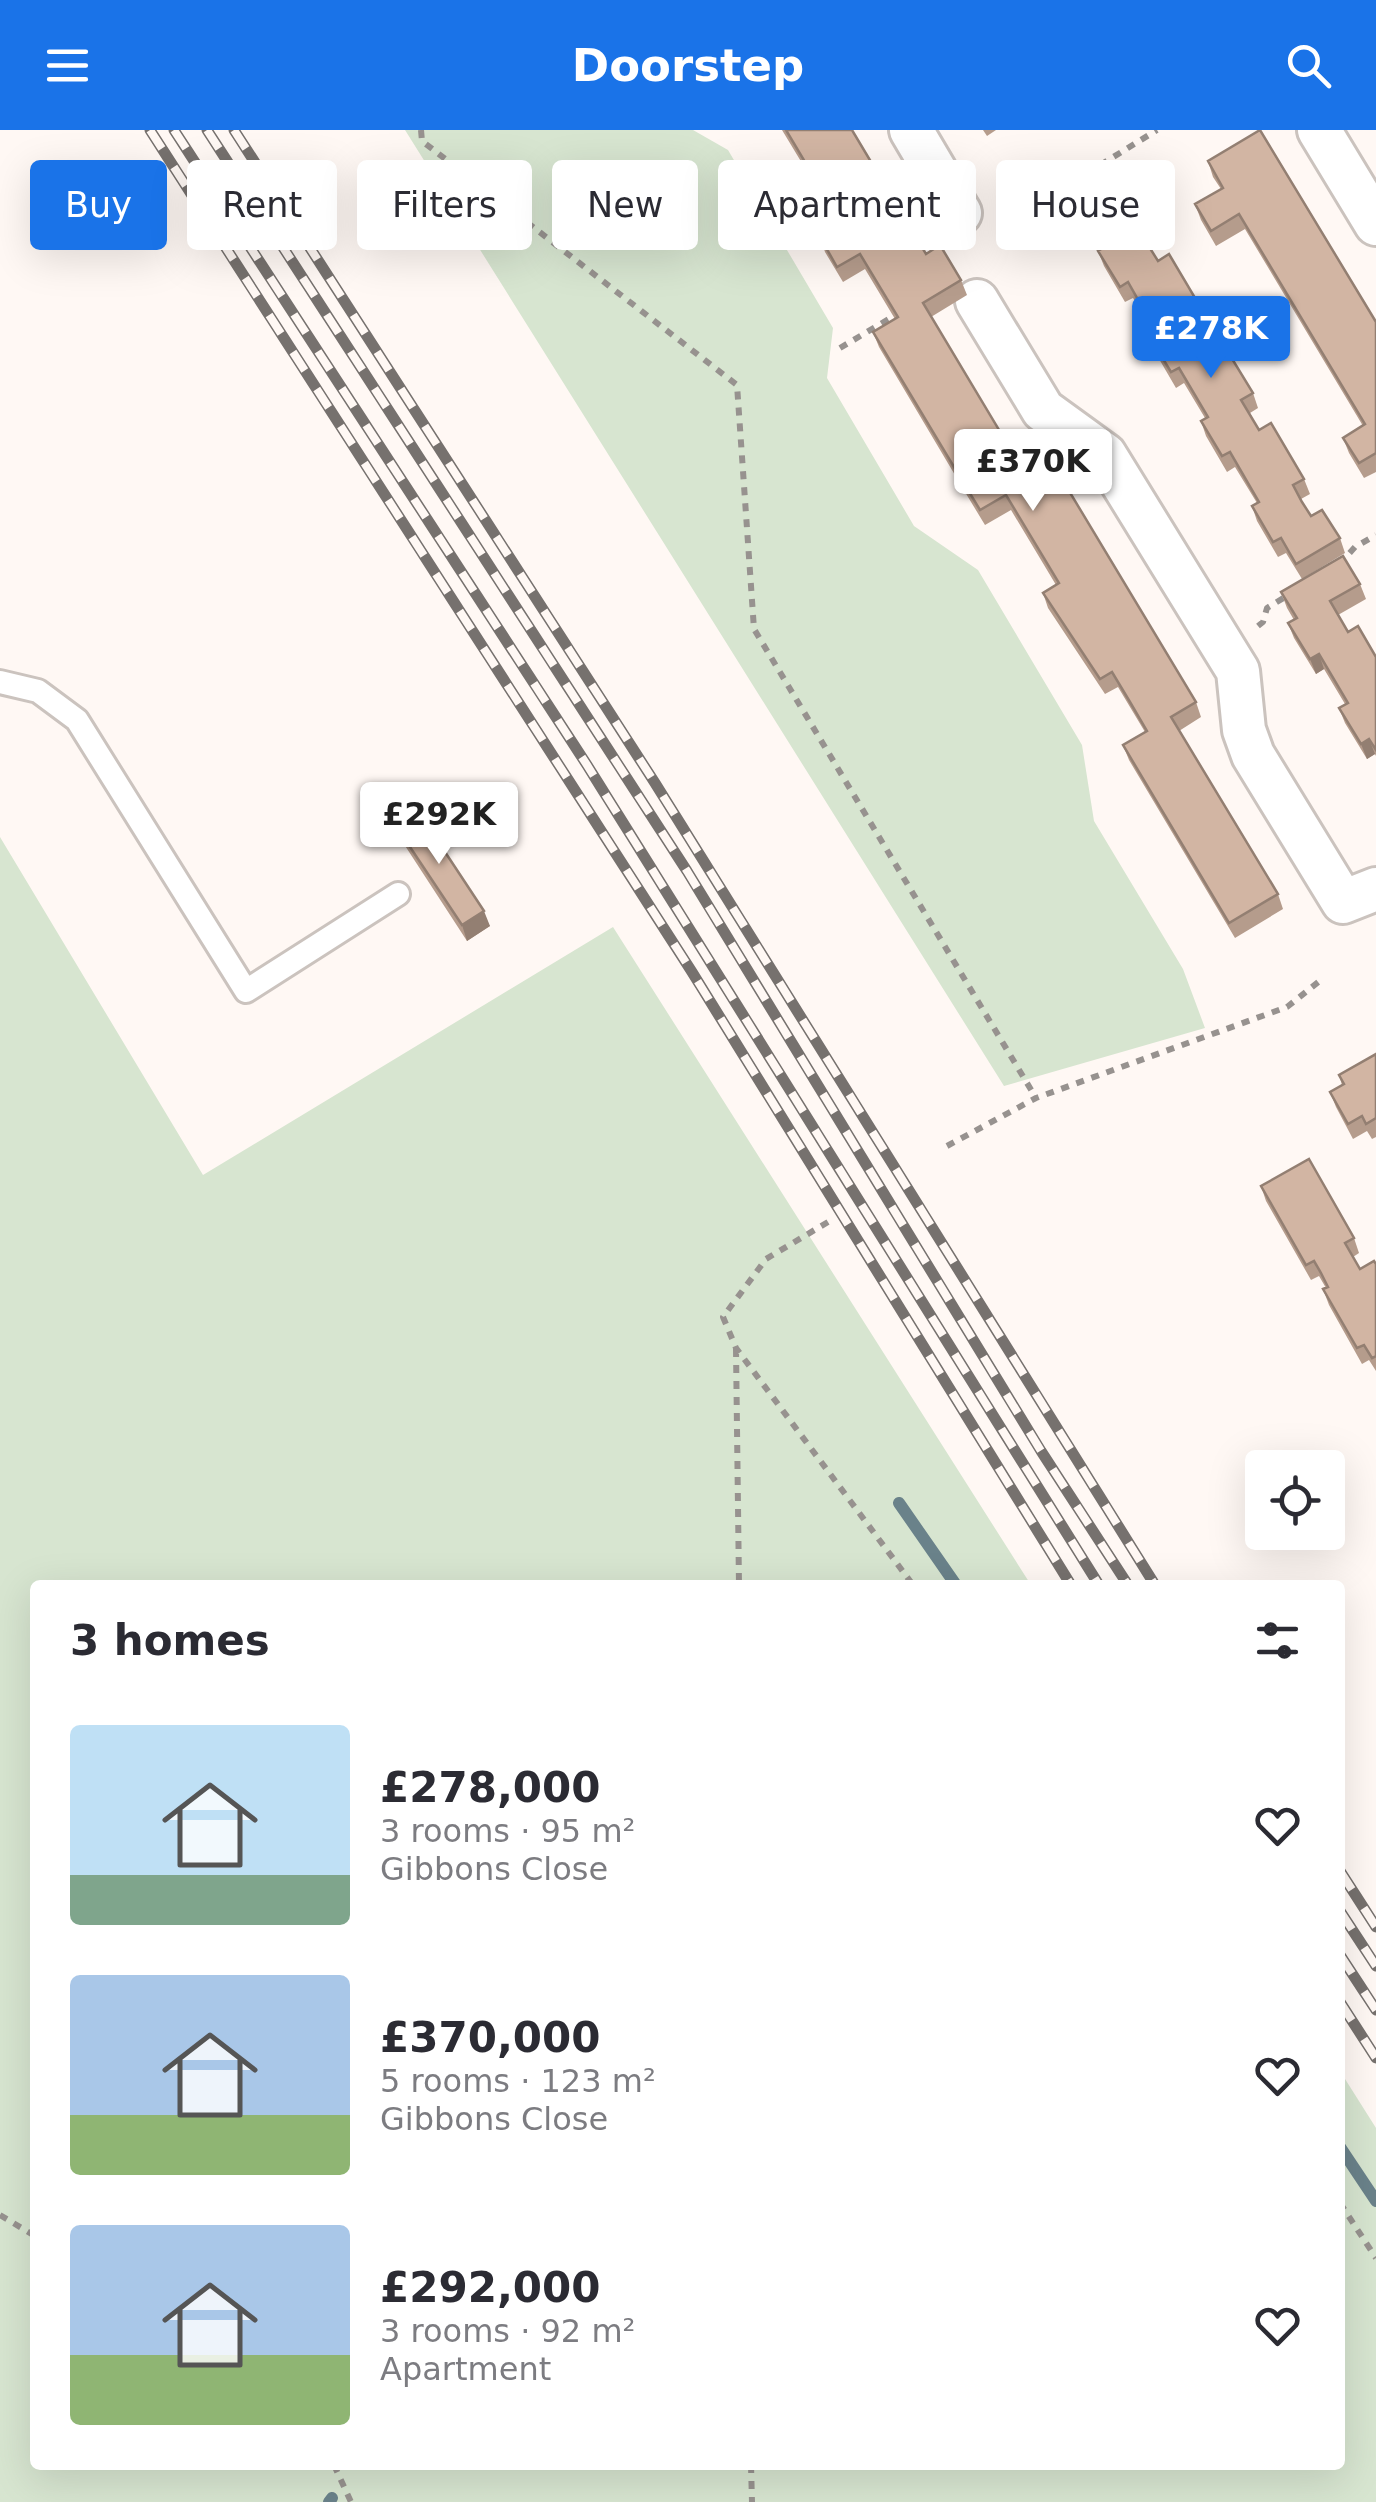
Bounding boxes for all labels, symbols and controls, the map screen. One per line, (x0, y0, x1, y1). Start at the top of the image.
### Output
icon: menu (40, 38, 95, 93)
icon: search (1281, 38, 1336, 93)
text: Doorstep (572, 39, 804, 92)
chip: Buy (30, 160, 167, 250)
chip: Rent (187, 160, 337, 250)
chip: Filters (357, 160, 532, 250)
chip: New (552, 160, 698, 250)
chip: Apartment (718, 160, 976, 250)
chip: House (996, 160, 1175, 250)
pin: £278K (1141, 296, 1281, 381)
text: £278K (1154, 309, 1268, 347)
pin: £370K (963, 429, 1103, 514)
text: £370K (976, 442, 1090, 480)
pin: £292K (369, 782, 509, 867)
text: £292K (382, 795, 496, 833)
map controls (1245, 1450, 1345, 1550)
button: locate (1245, 1450, 1345, 1550)
icon: filters (1250, 1613, 1305, 1668)
text: 3 homes (70, 1616, 270, 1665)
text: £278,000 (380, 1763, 601, 1812)
icon: home (150, 1765, 270, 1885)
icon: heart (1250, 1798, 1305, 1853)
text: 3 rooms · 95 m² (380, 1812, 635, 1850)
text: Gibbons Close (380, 1850, 608, 1888)
text: £370,000 (380, 2013, 601, 2062)
icon: home (150, 2015, 270, 2135)
icon: heart (1250, 2048, 1305, 2103)
text: 5 rooms · 123 m² (380, 2062, 656, 2100)
text: Gibbons Close (380, 2100, 608, 2138)
text: £292,000 (380, 2263, 601, 2312)
icon: home (150, 2265, 270, 2385)
icon: heart (1250, 2298, 1305, 2353)
text: 3 rooms · 92 m² (380, 2312, 635, 2350)
text: Apartment (380, 2350, 551, 2388)

